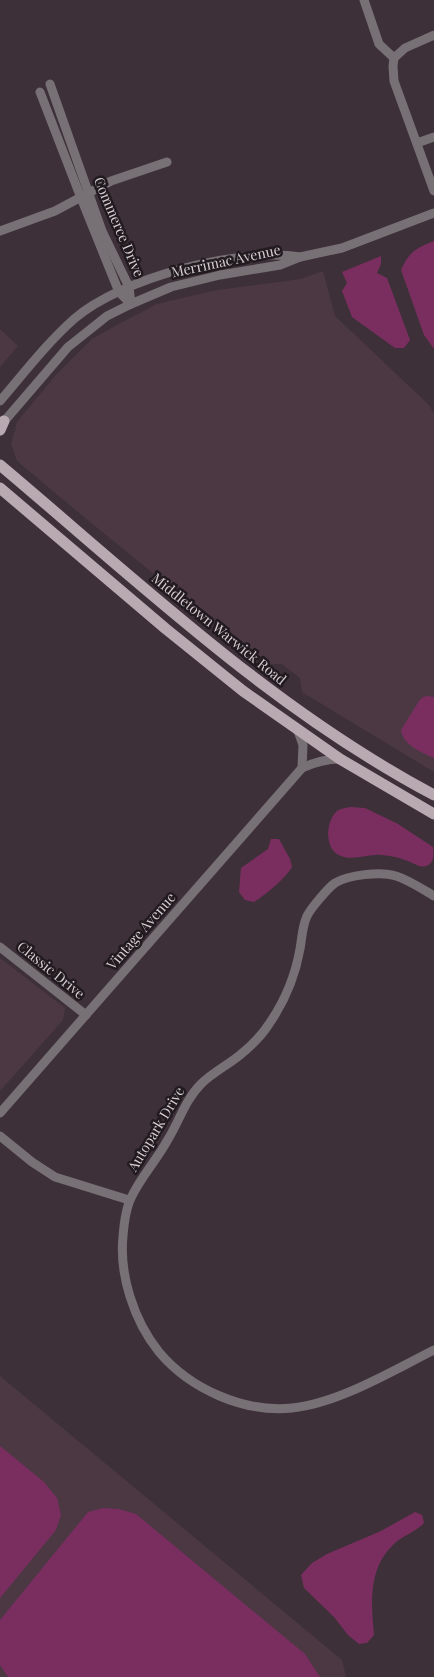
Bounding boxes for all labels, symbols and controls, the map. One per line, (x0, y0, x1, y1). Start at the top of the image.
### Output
street label: Commerce Drive (90, 174, 149, 280)
street label: Merrimac Avenue (170, 240, 282, 281)
street label: Middletown Warwick Road (148, 568, 291, 689)
street label: Vintage Avenue (101, 888, 179, 974)
street label: Classic Drive (14, 936, 89, 1003)
street label: Autopark Drive (122, 1083, 188, 1175)

